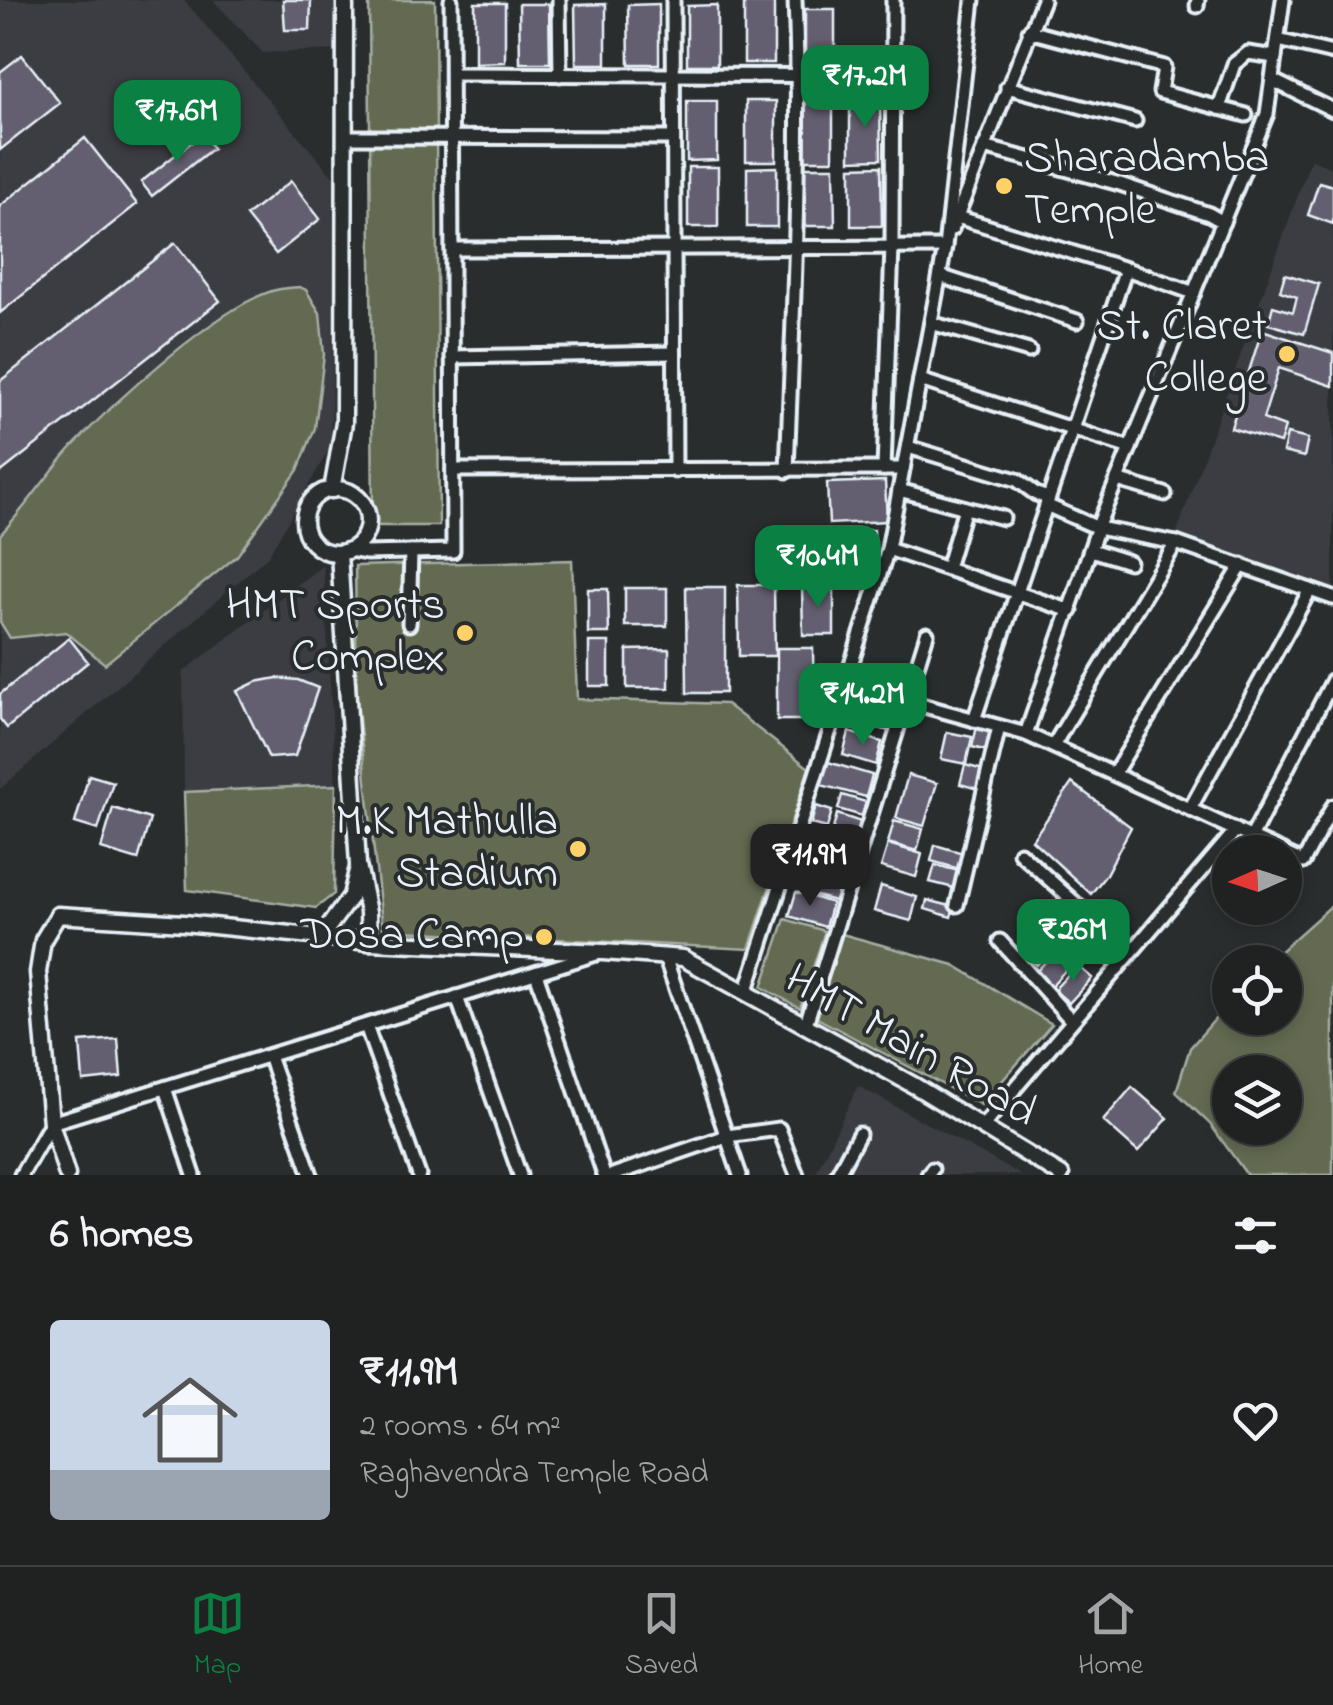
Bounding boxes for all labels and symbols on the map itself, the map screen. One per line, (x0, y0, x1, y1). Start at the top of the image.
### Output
pin: ₹17.2M (784, 45, 946, 130)
pin: ₹17.6M (96, 80, 258, 165)
place label: Sharadamba Temple (1024, 127, 1269, 245)
marker: Sharadamba Temple (993, 175, 1015, 197)
place label: St. Claret College (1097, 295, 1268, 414)
marker: St. Claret College (1276, 343, 1298, 365)
pin: ₹10.4M (737, 525, 899, 610)
place label: HMT Sports Complex (226, 574, 445, 692)
marker: HMT Sports Complex (454, 622, 476, 644)
pin: ₹14.2M (782, 663, 944, 748)
place label: M.K Mathulla Stadium (335, 790, 558, 908)
pin: ₹11.9M (729, 824, 891, 909)
north arrow (1212, 835, 1302, 925)
marker: M.K Mathulla Stadium (567, 838, 589, 860)
pin: ₹26M (1014, 899, 1132, 984)
place label: Dosa Camp (300, 904, 524, 970)
marker: Dosa Camp (533, 926, 555, 948)
street label: HMT Main Road (772, 948, 1048, 1146)

